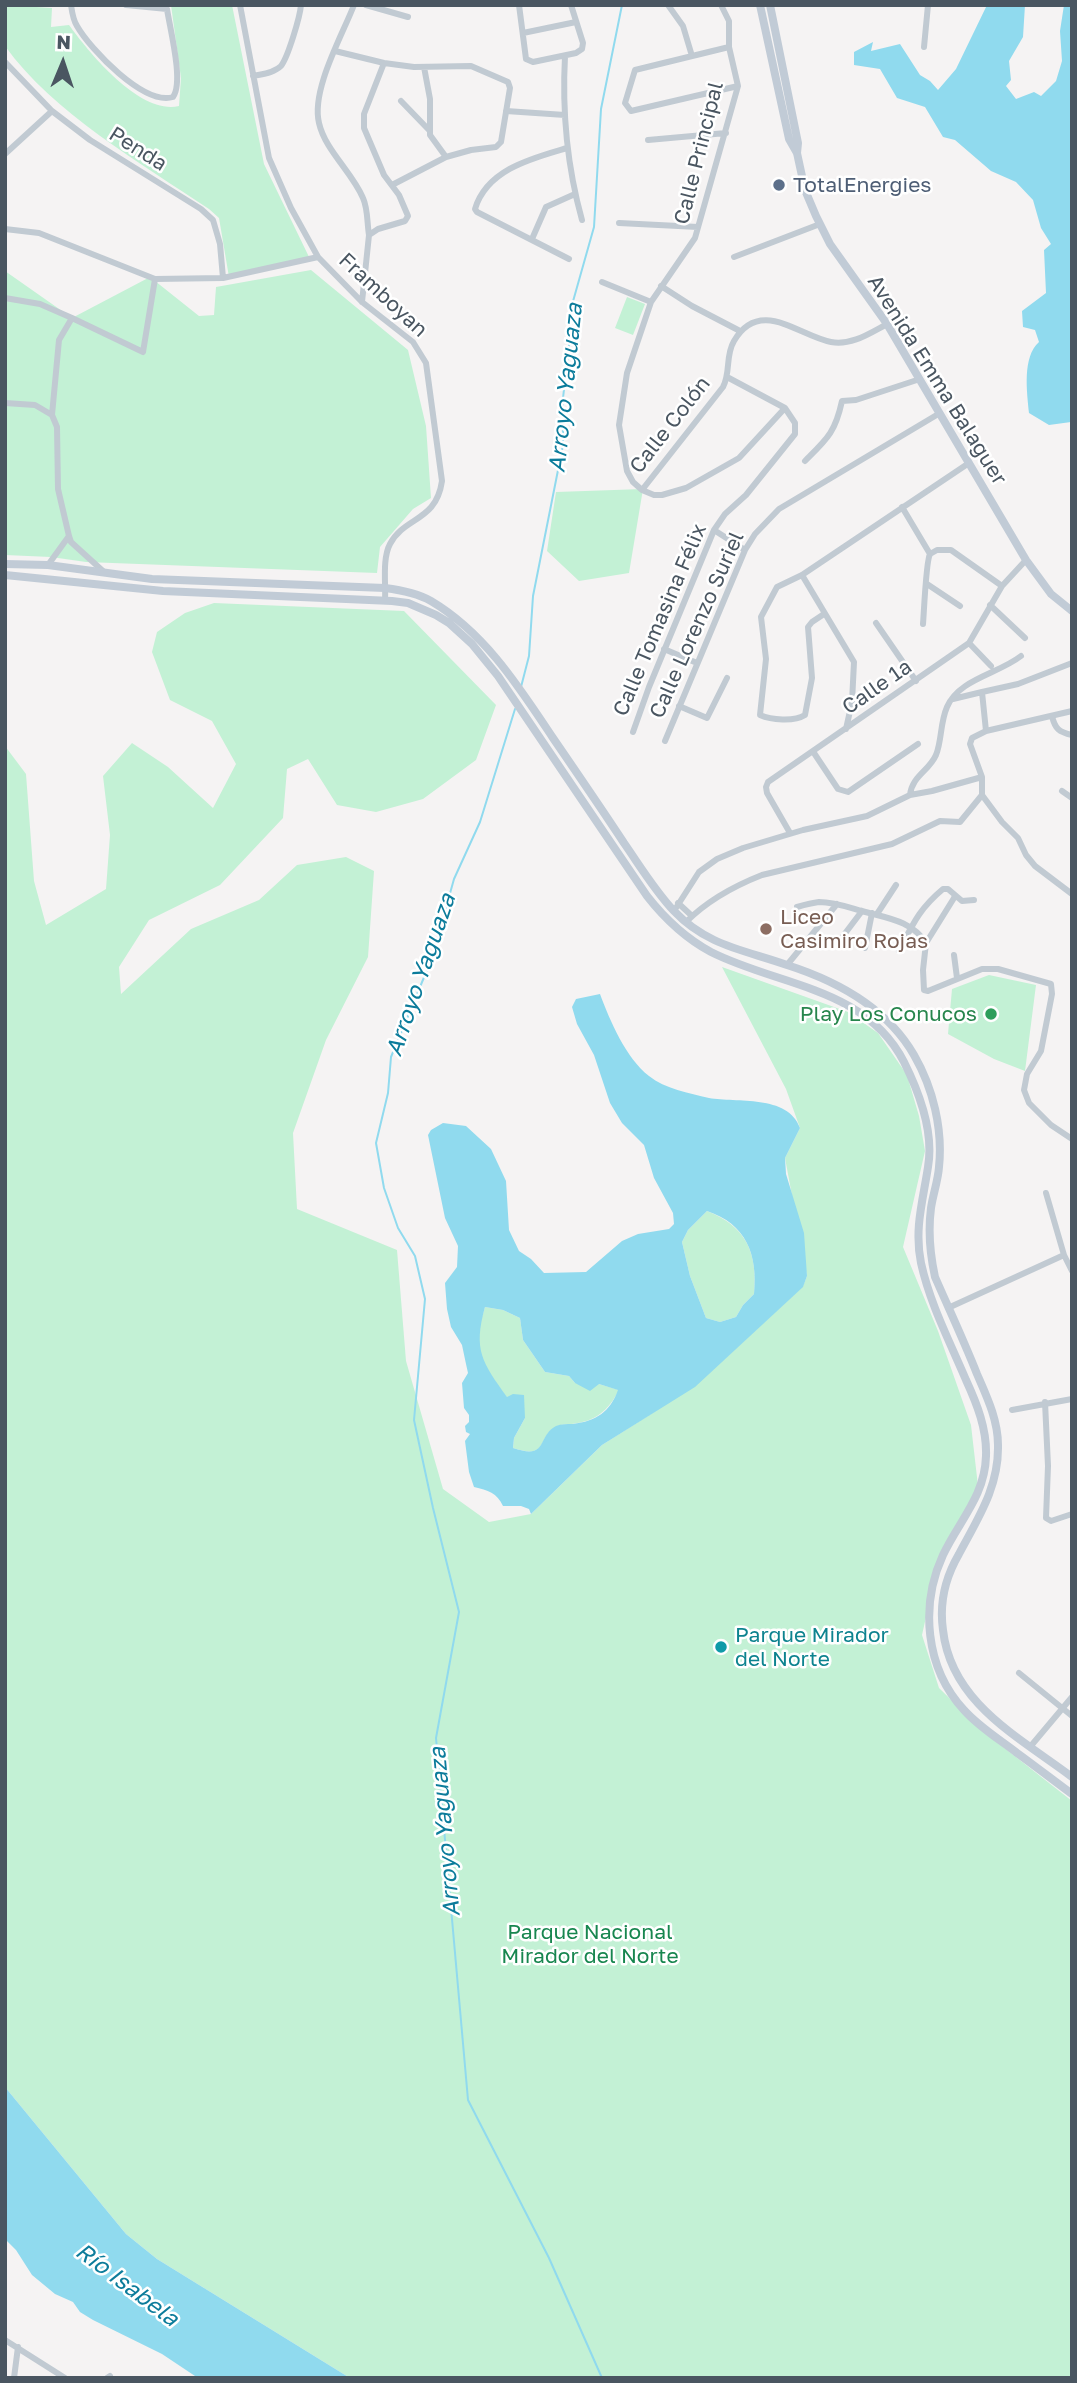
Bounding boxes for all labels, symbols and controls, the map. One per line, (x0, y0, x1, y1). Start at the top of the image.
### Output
north arrow (28, 28, 98, 98)
text: N (56, 30, 71, 53)
street label: Calle Principal (669, 79, 729, 227)
street label: Penda (104, 122, 172, 176)
place label: TotalEnergies (793, 172, 931, 198)
marker: TotalEnergies (771, 177, 787, 193)
street label: Framboyan (333, 248, 433, 342)
street label: Avenida Emma Balaguer (862, 270, 1012, 490)
water label: Arroyo Yaguaza (543, 302, 589, 474)
street label: Calle Colón (624, 372, 716, 478)
street label: Calle Tomasina Félix (608, 520, 712, 720)
street label: Calle Lorenzo Suriel (644, 528, 750, 722)
street label: Calle 1a (837, 654, 917, 720)
water label: Arroyo Yaguaza (380, 890, 462, 1060)
place label: Liceo Casimiro Rojas (780, 904, 928, 954)
marker: Liceo Casimiro Rojas (758, 921, 774, 937)
place label: Play Los Conucos (800, 1001, 977, 1027)
marker: Play Los Conucos (983, 1006, 999, 1022)
place label: Parque Mirador del Norte (735, 1622, 889, 1672)
marker: Parque Mirador del Norte (713, 1639, 729, 1655)
water label: Arroyo Yaguaza (424, 1746, 466, 1918)
park label: Parque Nacional Mirador del Norte (501, 1919, 679, 1969)
water label: Río Isabela (70, 2237, 184, 2333)

